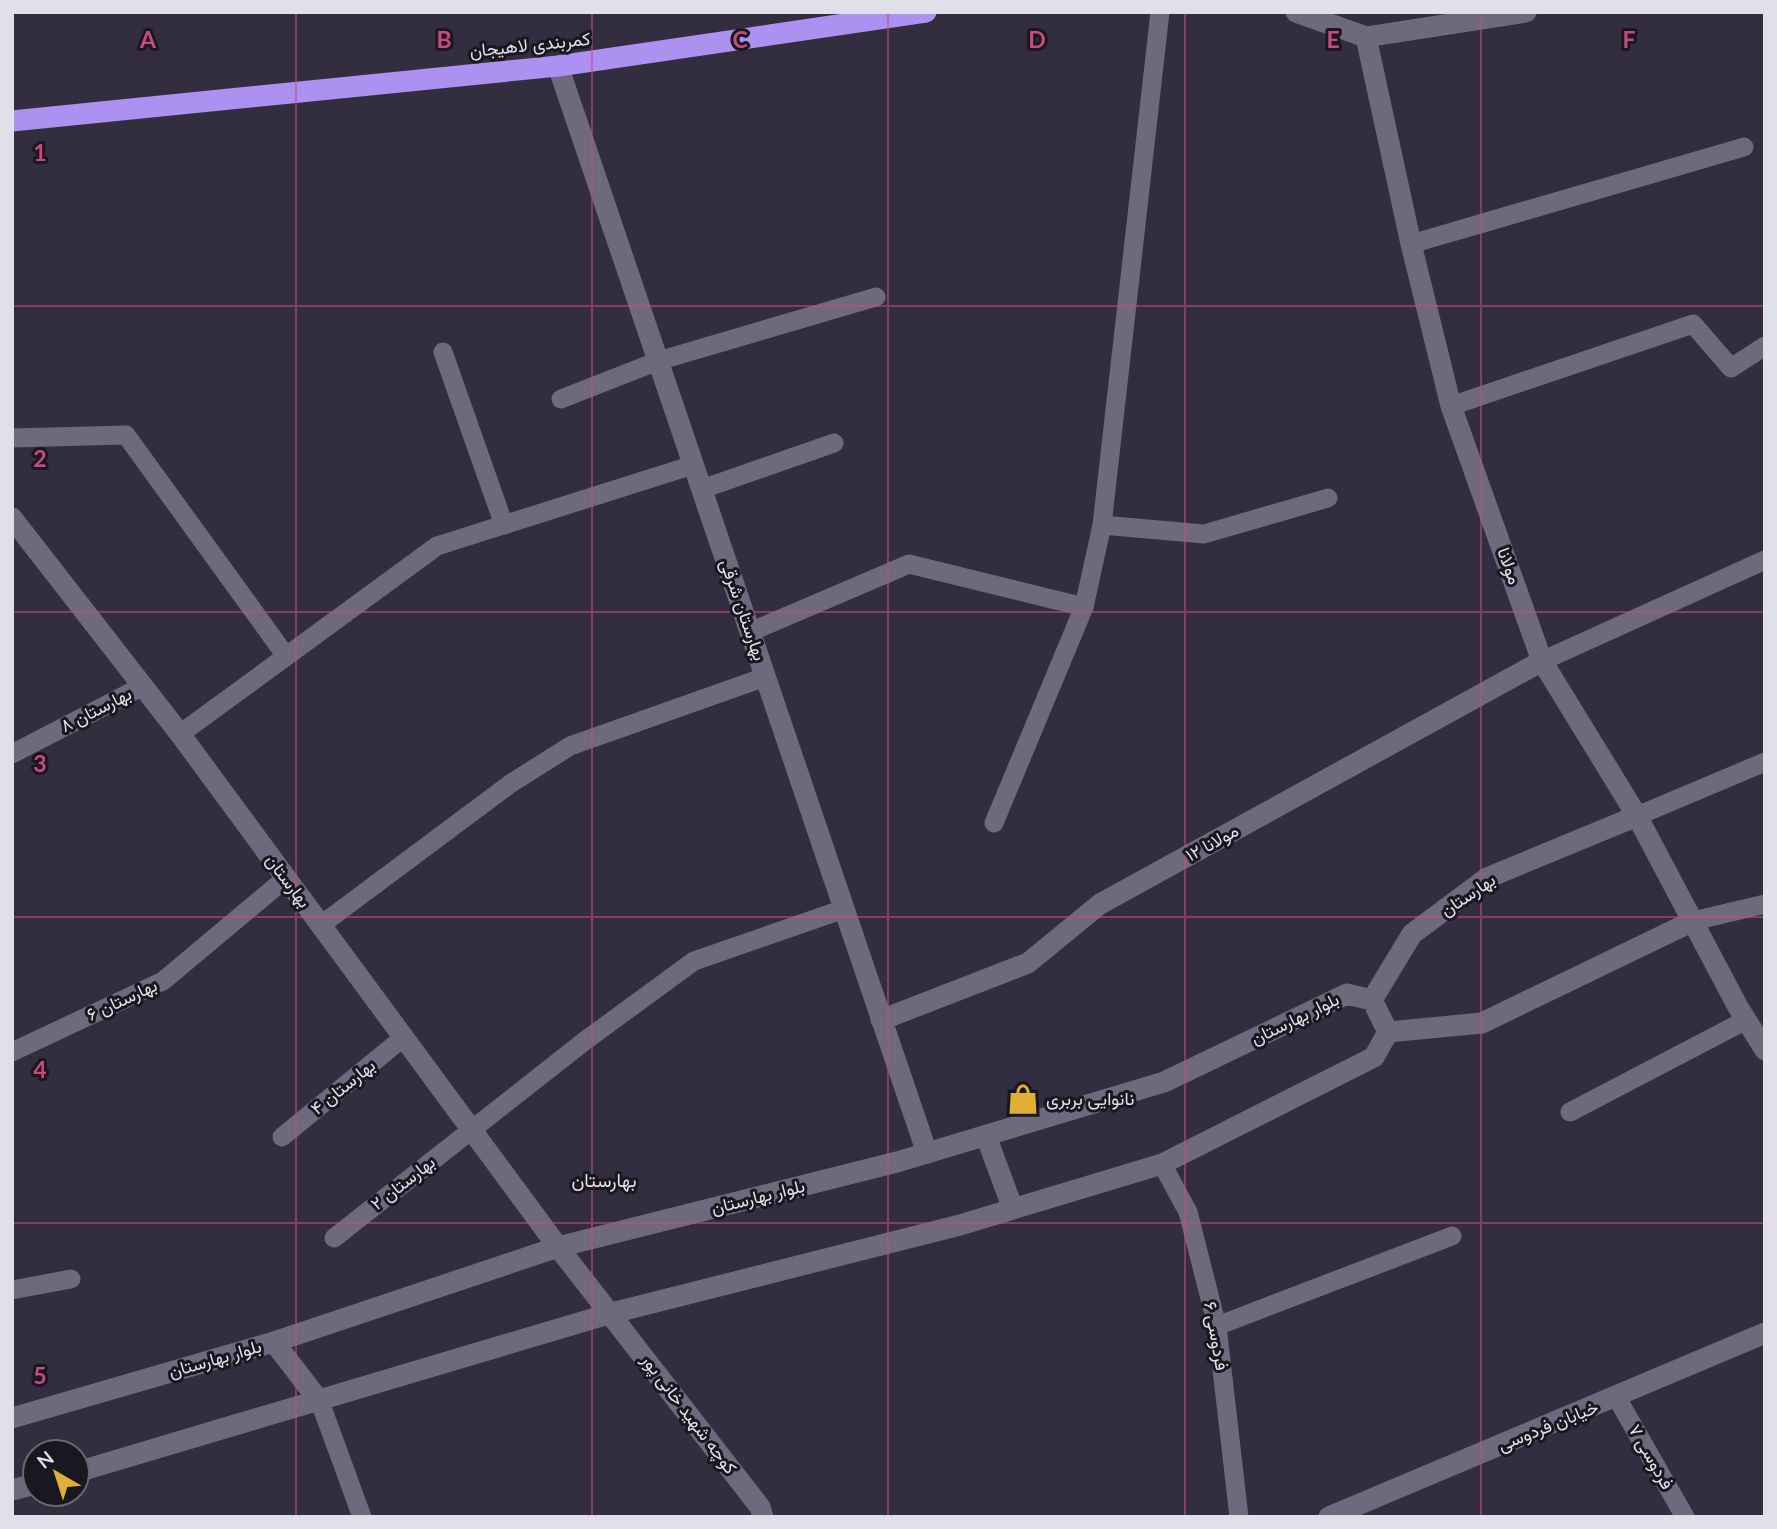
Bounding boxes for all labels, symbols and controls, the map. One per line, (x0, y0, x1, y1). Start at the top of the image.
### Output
text: A (139, 25, 157, 53)
text: B (436, 25, 452, 53)
text: C (732, 25, 748, 53)
text: D (1028, 25, 1046, 53)
text: E (1326, 25, 1340, 53)
text: F (1622, 25, 1636, 53)
street label: کمربندی لاهیجان (468, 27, 592, 62)
text: 1 (33, 138, 47, 166)
text: 2 (33, 444, 47, 472)
street label: مولانا (1492, 544, 1527, 587)
street label: بهارستان شرقی (715, 556, 772, 664)
street label: بهارستان ۸ (56, 682, 135, 737)
text: 3 (33, 749, 47, 777)
street label: مولانا ۱۲ (1181, 819, 1242, 866)
street label: بهارستان (261, 849, 316, 912)
street label: بهارستان (1436, 868, 1500, 921)
street label: بهارستان ۶ (83, 973, 161, 1026)
street label: بلوار بهارستان (1247, 987, 1343, 1050)
street label: بهارستان ۴ (306, 1054, 380, 1120)
text: 4 (33, 1055, 47, 1083)
shop icon: نانوایی بربری (1006, 1082, 1040, 1116)
place label: نانوایی بربری (1046, 1087, 1134, 1110)
street label: بهارستان ۲ (366, 1150, 440, 1215)
district label: بهارستان (571, 1168, 637, 1192)
street label: بلوار بهارستان (709, 1174, 807, 1219)
street label: فردوسی ۶ (1199, 1300, 1234, 1372)
street label: بلوار بهارستان (166, 1334, 264, 1383)
street label: کوچه شهید خانی پور (635, 1348, 742, 1479)
text: 5 (33, 1361, 47, 1389)
street label: خیابان فردوسی (1494, 1395, 1601, 1456)
street label: فردوسی ۷ (1624, 1420, 1679, 1493)
north arrow (21, 1438, 91, 1508)
text: N (32, 1446, 58, 1473)

